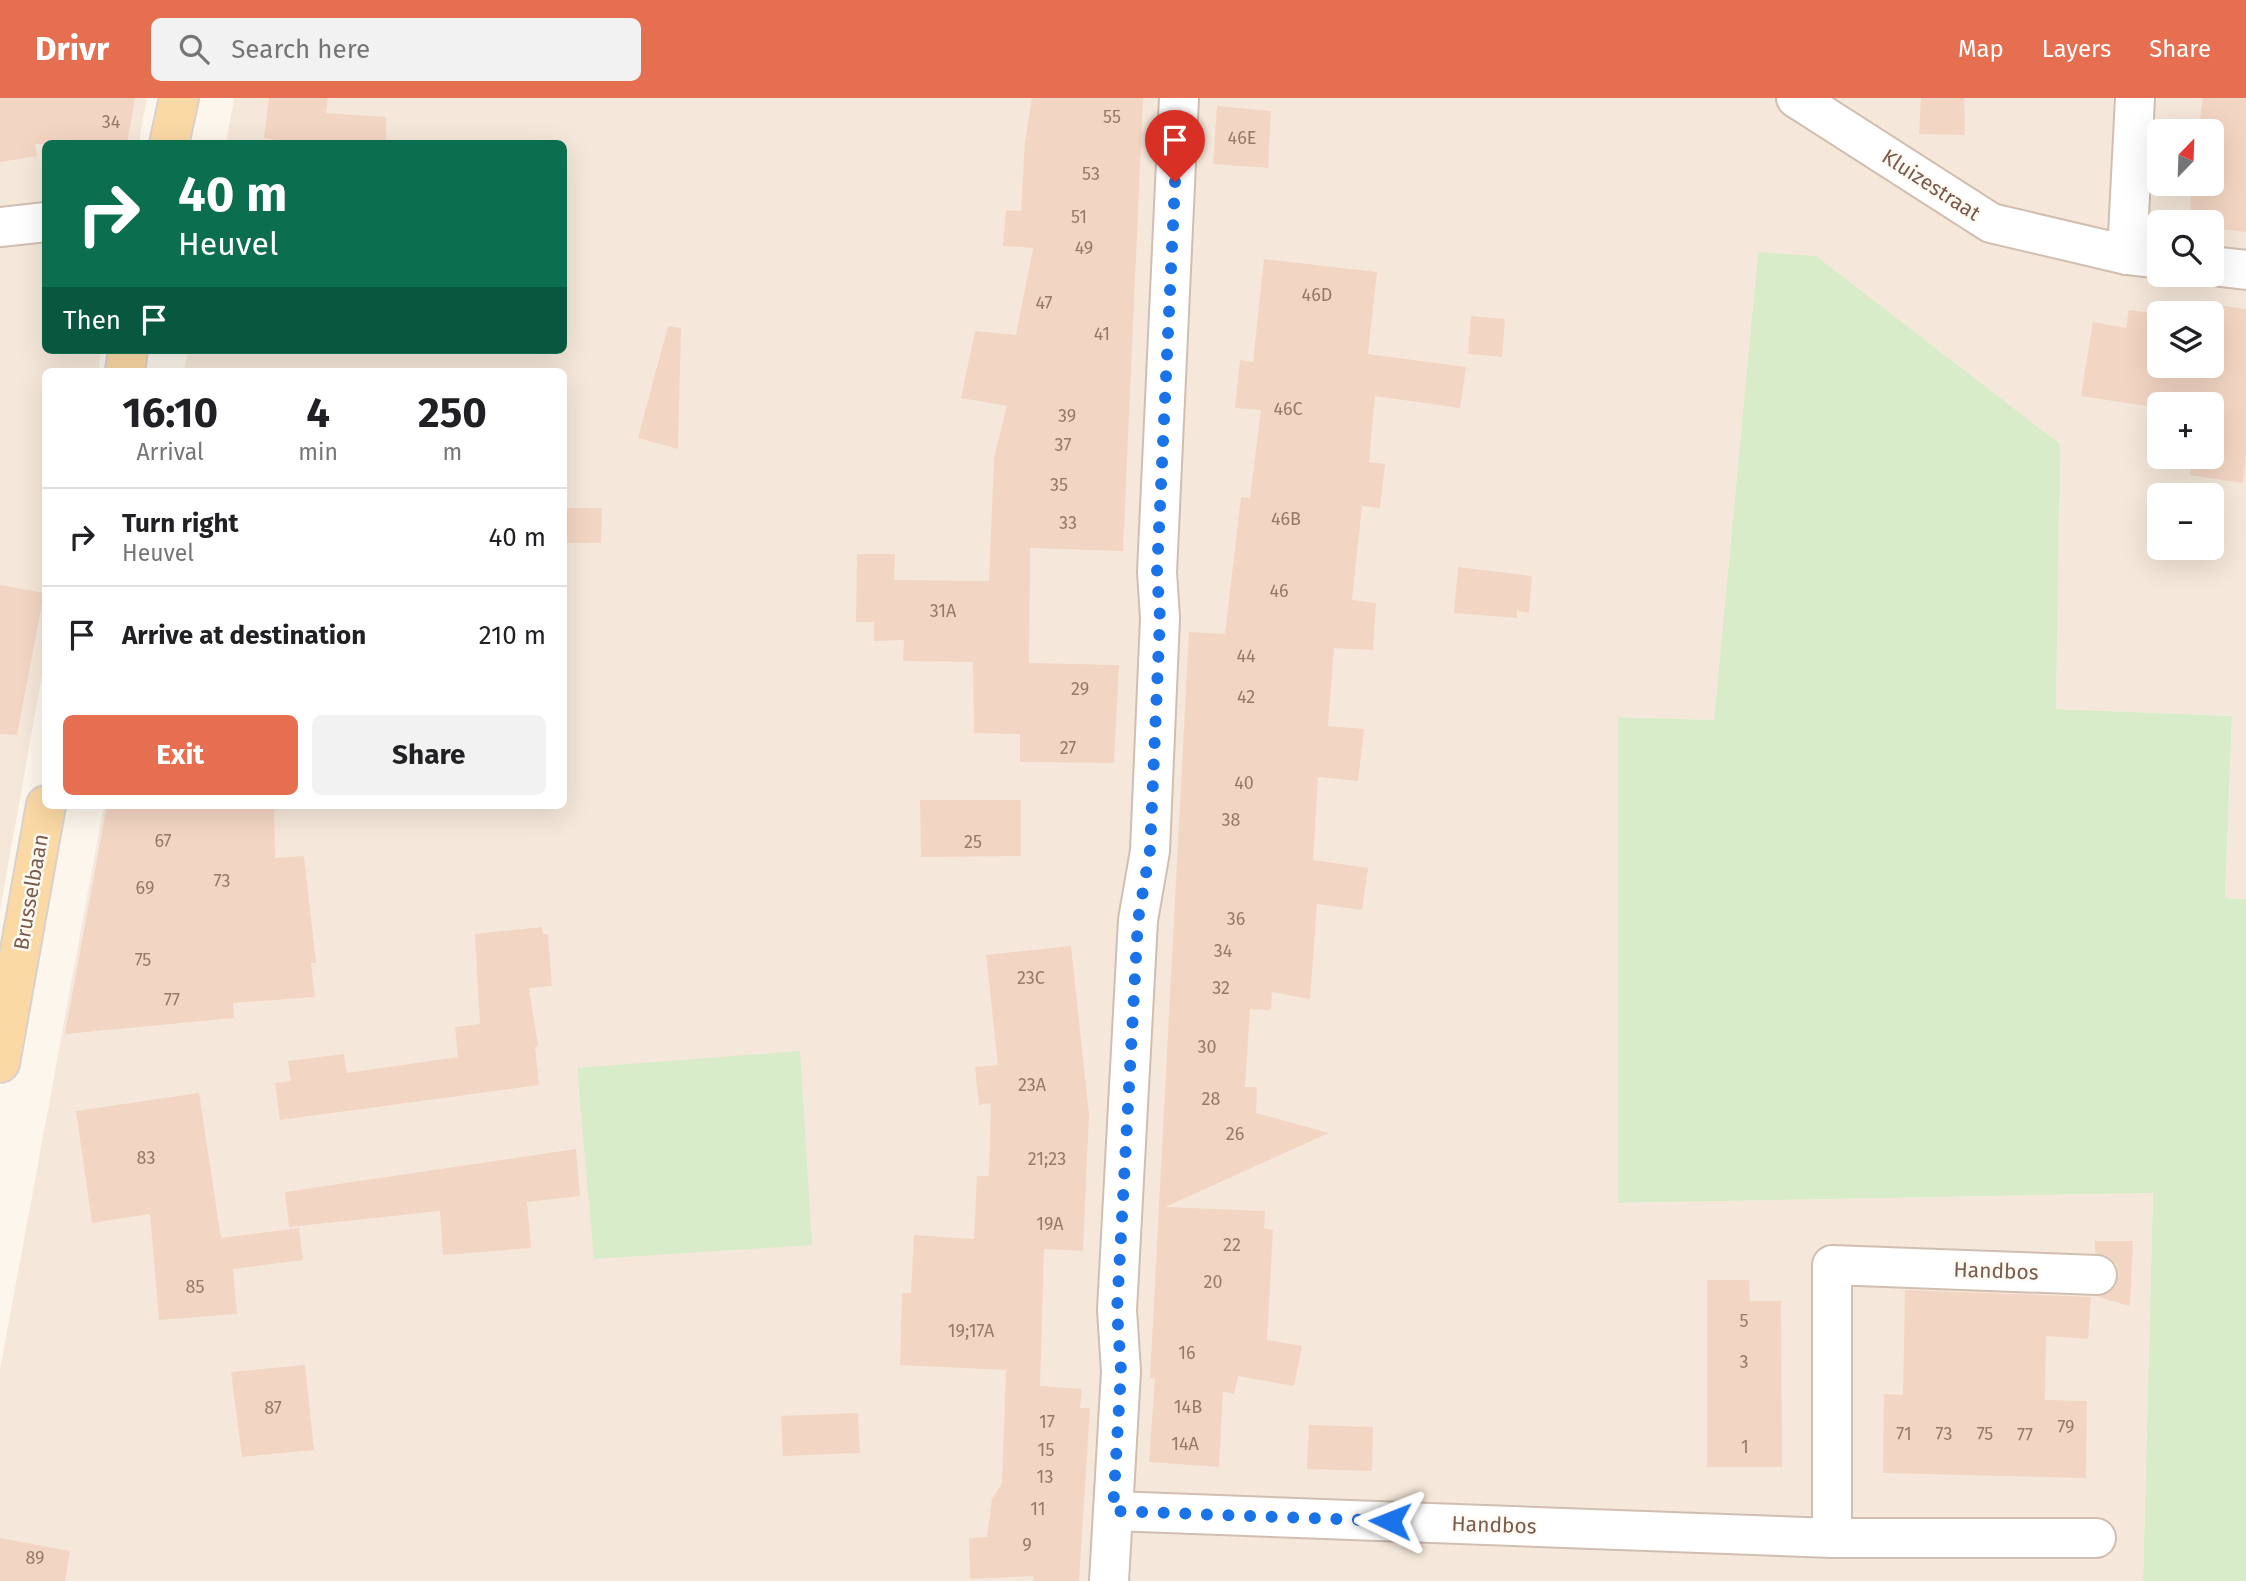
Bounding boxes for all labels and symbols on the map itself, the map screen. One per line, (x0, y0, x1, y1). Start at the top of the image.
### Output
house number: 55 (1103, 106, 1121, 128)
pin (1145, 110, 1205, 182)
house number: 34 (102, 111, 121, 133)
north arrow (2147, 119, 2224, 196)
house number: 46E (1228, 127, 1256, 149)
street label: Kluizestraat (1877, 144, 1985, 227)
house number: 53 (1082, 163, 1100, 185)
house number: 51 (1071, 206, 1087, 228)
house number: 49 (1075, 237, 1093, 259)
house number: 46D (1302, 284, 1332, 306)
house number: 47 (1035, 292, 1053, 314)
house number: 41 (1094, 323, 1110, 345)
house number: 46C (1273, 398, 1303, 420)
house number: 39 (1058, 405, 1076, 427)
house number: 37 (1055, 434, 1071, 456)
house number: 35 (1050, 474, 1068, 496)
house number: 46B (1271, 508, 1301, 530)
house number: 33 (1059, 512, 1077, 534)
house number: 46 (1269, 580, 1289, 602)
house number: 31A (930, 600, 957, 622)
house number: 44 (1236, 645, 1256, 667)
house number: 29 (1071, 678, 1089, 700)
house number: 42 (1237, 686, 1255, 708)
house number: 27 (1060, 737, 1076, 759)
house number: 40 (1234, 772, 1254, 794)
house number: 38 (1222, 809, 1241, 831)
house number: 67 (154, 830, 172, 852)
house number: 25 (964, 831, 982, 853)
street label: Brusselbaan (8, 832, 54, 952)
house number: 73 (214, 870, 230, 892)
house number: 69 (136, 877, 154, 899)
house number: 36 (1227, 908, 1245, 930)
house number: 34 (1214, 940, 1233, 962)
house number: 75 (135, 949, 151, 971)
house number: 23C (1017, 967, 1045, 989)
house number: 32 (1212, 977, 1230, 999)
house number: 77 (164, 989, 180, 1011)
house number: 30 (1197, 1036, 1217, 1058)
house number: 23A (1018, 1074, 1047, 1096)
house number: 28 (1202, 1088, 1220, 1110)
house number: 26 (1226, 1123, 1244, 1145)
house number: 83 (137, 1147, 155, 1169)
house number: 21;23 (1028, 1148, 1066, 1170)
house number: 19A (1036, 1213, 1064, 1235)
house number: 22 (1223, 1234, 1241, 1256)
street label: Handbos (1953, 1257, 2039, 1285)
house number: 20 (1204, 1271, 1222, 1293)
house number: 85 (186, 1276, 204, 1298)
house number: 5 (1739, 1310, 1749, 1332)
house number: 19;17A (948, 1320, 995, 1342)
house number: 16 (1178, 1342, 1196, 1364)
house number: 3 (1740, 1351, 1748, 1373)
house number: 14B (1174, 1396, 1202, 1418)
house number: 87 (264, 1397, 282, 1419)
house number: 17 (1039, 1411, 1055, 1433)
house number: 79 (2057, 1416, 2075, 1438)
house number: 71 (1896, 1423, 1912, 1445)
house number: 73 (1936, 1423, 1952, 1445)
house number: 75 (1977, 1423, 1993, 1445)
house number: 77 (2017, 1424, 2033, 1446)
house number: 14A (1171, 1433, 1200, 1455)
house number: 1 (1741, 1436, 1749, 1458)
house number: 15 (1038, 1439, 1054, 1461)
house number: 13 (1037, 1466, 1053, 1488)
position arrow (1353, 1484, 1427, 1558)
house number: 11 (1030, 1498, 1046, 1520)
street label: Handbos (1451, 1511, 1537, 1539)
house number: 9 (1022, 1534, 1032, 1556)
house number: 89 (25, 1547, 45, 1569)

